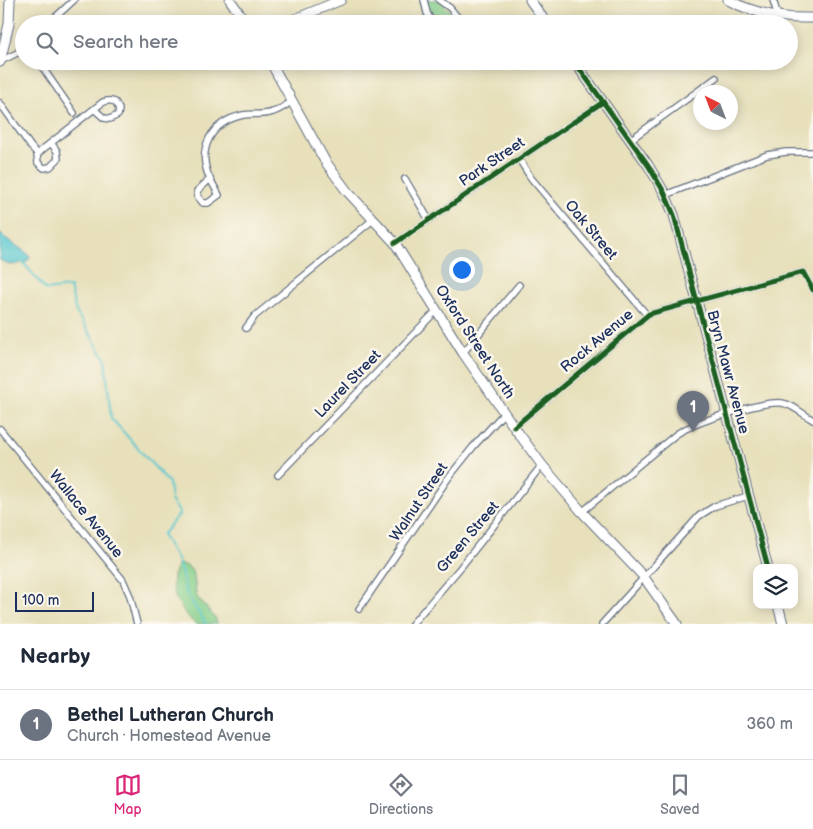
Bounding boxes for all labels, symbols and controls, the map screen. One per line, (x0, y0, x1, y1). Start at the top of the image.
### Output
search box (15, 15, 798, 70)
icon: search (33, 29, 61, 57)
text: Search here (73, 31, 178, 54)
north arrow (693, 85, 738, 130)
street label: Park Street (456, 133, 529, 191)
street label: Oak Street (561, 196, 622, 264)
your location (449, 257, 475, 283)
street label: Oxford Street North (431, 281, 519, 403)
street label: Rock Avenue (557, 305, 637, 377)
street label: Bryn Mawr Avenue (702, 308, 754, 436)
street label: Laurel Street (311, 346, 385, 422)
pin: 1 (677, 391, 709, 432)
street label: Walnut Street (386, 459, 453, 545)
street label: Wallace Avenue (45, 466, 127, 562)
street label: Green Street (433, 497, 504, 577)
map controls (753, 564, 798, 609)
button: layers (753, 564, 798, 609)
scale bar (15, 589, 94, 612)
text: 100 m (22, 592, 59, 609)
text: Nearby (20, 644, 90, 669)
text: Bethel Lutheran Church (67, 704, 274, 727)
text: 1 (33, 715, 39, 734)
text: 360 m (746, 715, 793, 734)
text: Church · Homestead Avenue (67, 727, 271, 746)
tab: Map (114, 771, 142, 818)
tab: Directions (369, 771, 433, 818)
tab: Saved (660, 771, 699, 818)

